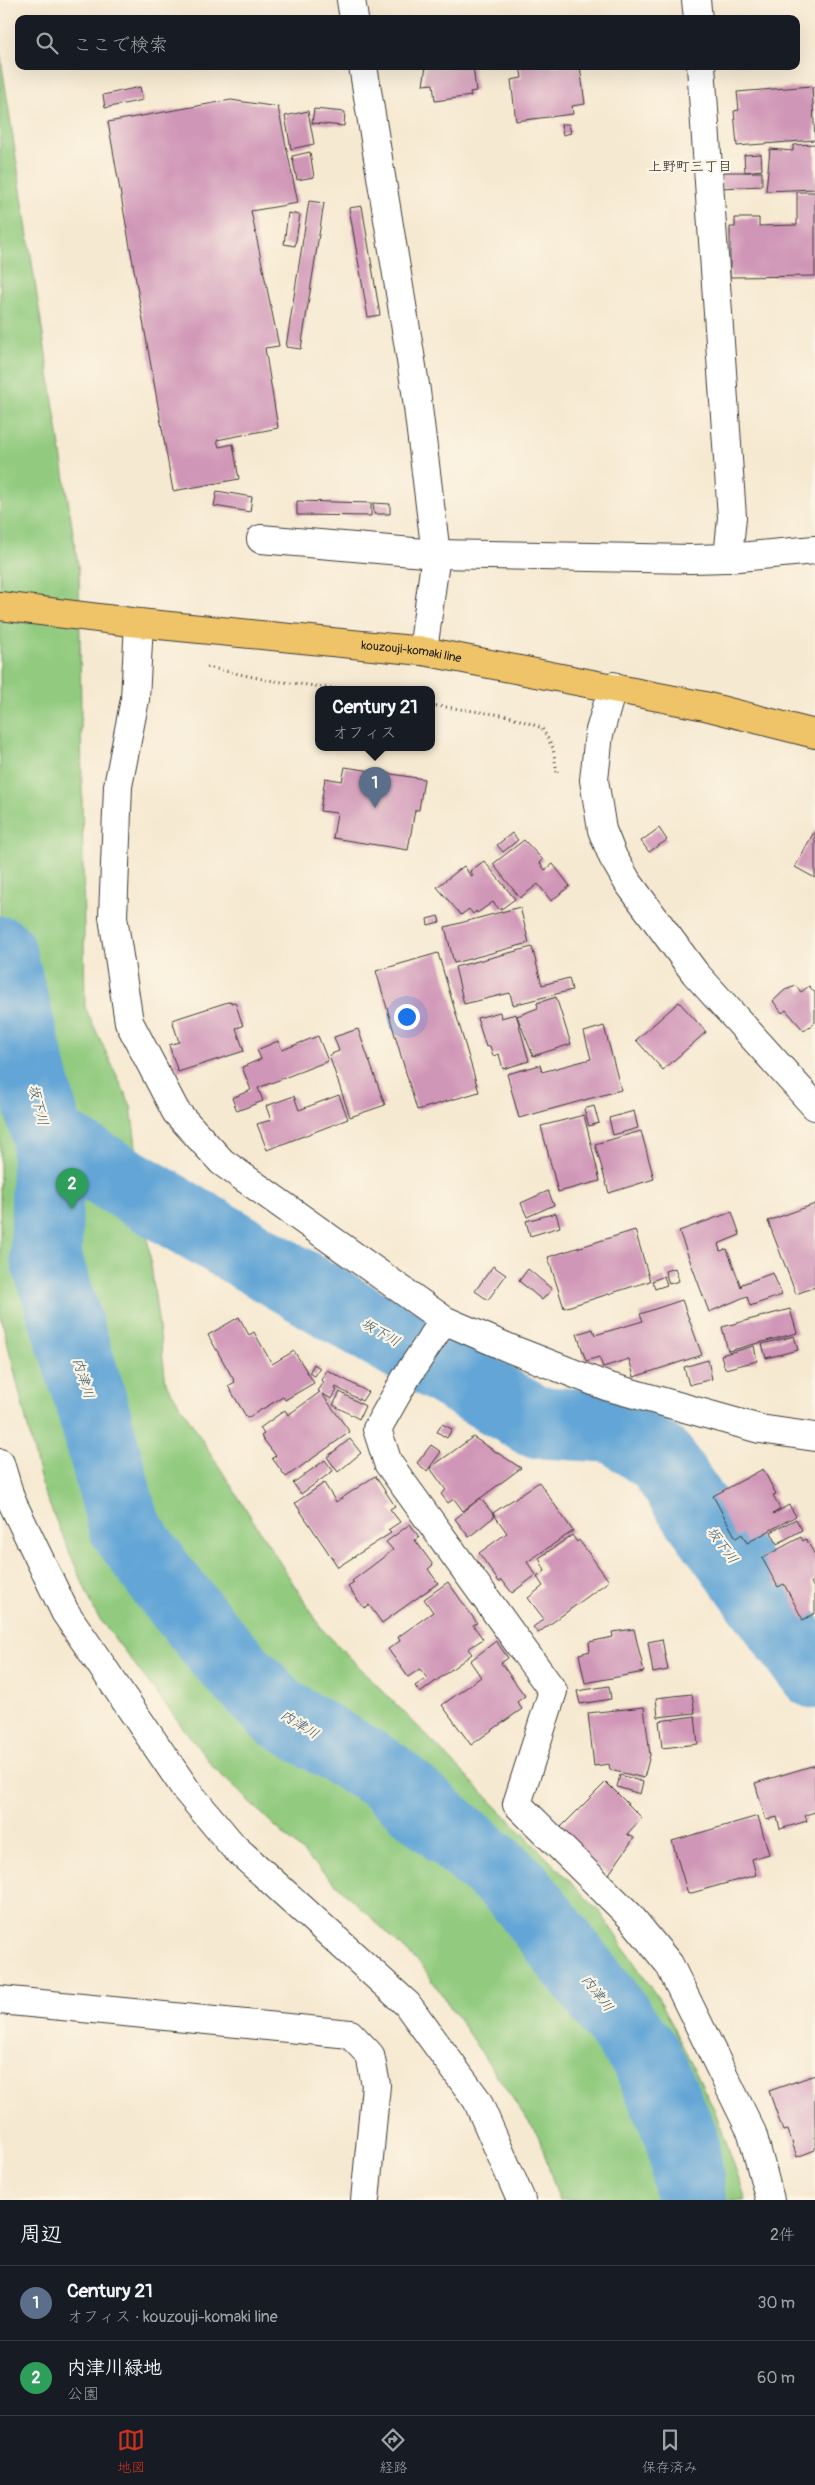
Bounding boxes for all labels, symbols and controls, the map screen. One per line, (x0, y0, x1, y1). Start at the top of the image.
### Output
search box (15, 15, 800, 70)
icon: search (33, 29, 61, 57)
text: ここで検索 (73, 33, 168, 57)
district label: 上野町三丁目 (648, 158, 732, 175)
street label: kouzouji-komaki line (361, 638, 463, 666)
popup (315, 686, 435, 751)
text: Century 21 (332, 695, 418, 719)
text: オフィス (332, 723, 396, 743)
pin: 1 (359, 767, 391, 808)
your location (394, 1004, 420, 1030)
water label: 坂下川 (25, 1083, 52, 1128)
pin: 2 (56, 1168, 88, 1209)
water label: 坂下川 (358, 1315, 403, 1350)
water label: 内津川 (69, 1356, 98, 1401)
water label: 坂下川 (703, 1523, 742, 1567)
water label: 内津川 (277, 1706, 322, 1743)
water label: 内津川 (578, 1971, 617, 2015)
text: 周辺 (20, 2221, 62, 2248)
text: 2件 (770, 2225, 795, 2245)
text: Century 21 (67, 2279, 153, 2303)
text: 1 (33, 2293, 39, 2313)
text: 30 m (757, 2293, 795, 2313)
text: オフィス · kouzouji-komaki line (67, 2307, 278, 2327)
text: 内津川緑地 (67, 2356, 162, 2380)
text: 2 (32, 2368, 40, 2388)
text: 60 m (757, 2368, 795, 2388)
text: 公園 (67, 2384, 99, 2404)
tab: 地図 (117, 2426, 145, 2476)
tab: 経路 (379, 2426, 407, 2476)
tab: 保存済み (642, 2426, 698, 2476)

